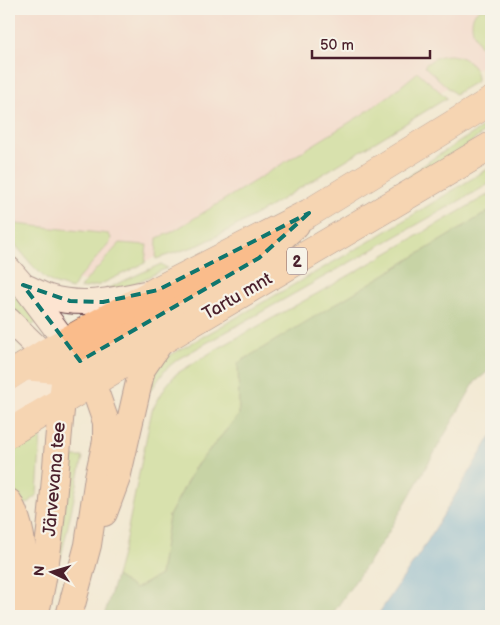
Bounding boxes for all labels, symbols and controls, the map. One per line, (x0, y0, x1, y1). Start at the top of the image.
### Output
scale bar (312, 28, 430, 60)
text: 50 m (320, 36, 354, 55)
road number: 2 (287, 248, 307, 274)
street label: Tartu mnt (199, 268, 276, 325)
street label: Järvevana tee (39, 421, 70, 537)
north arrow (28, 548, 78, 598)
text: N (31, 565, 48, 577)

